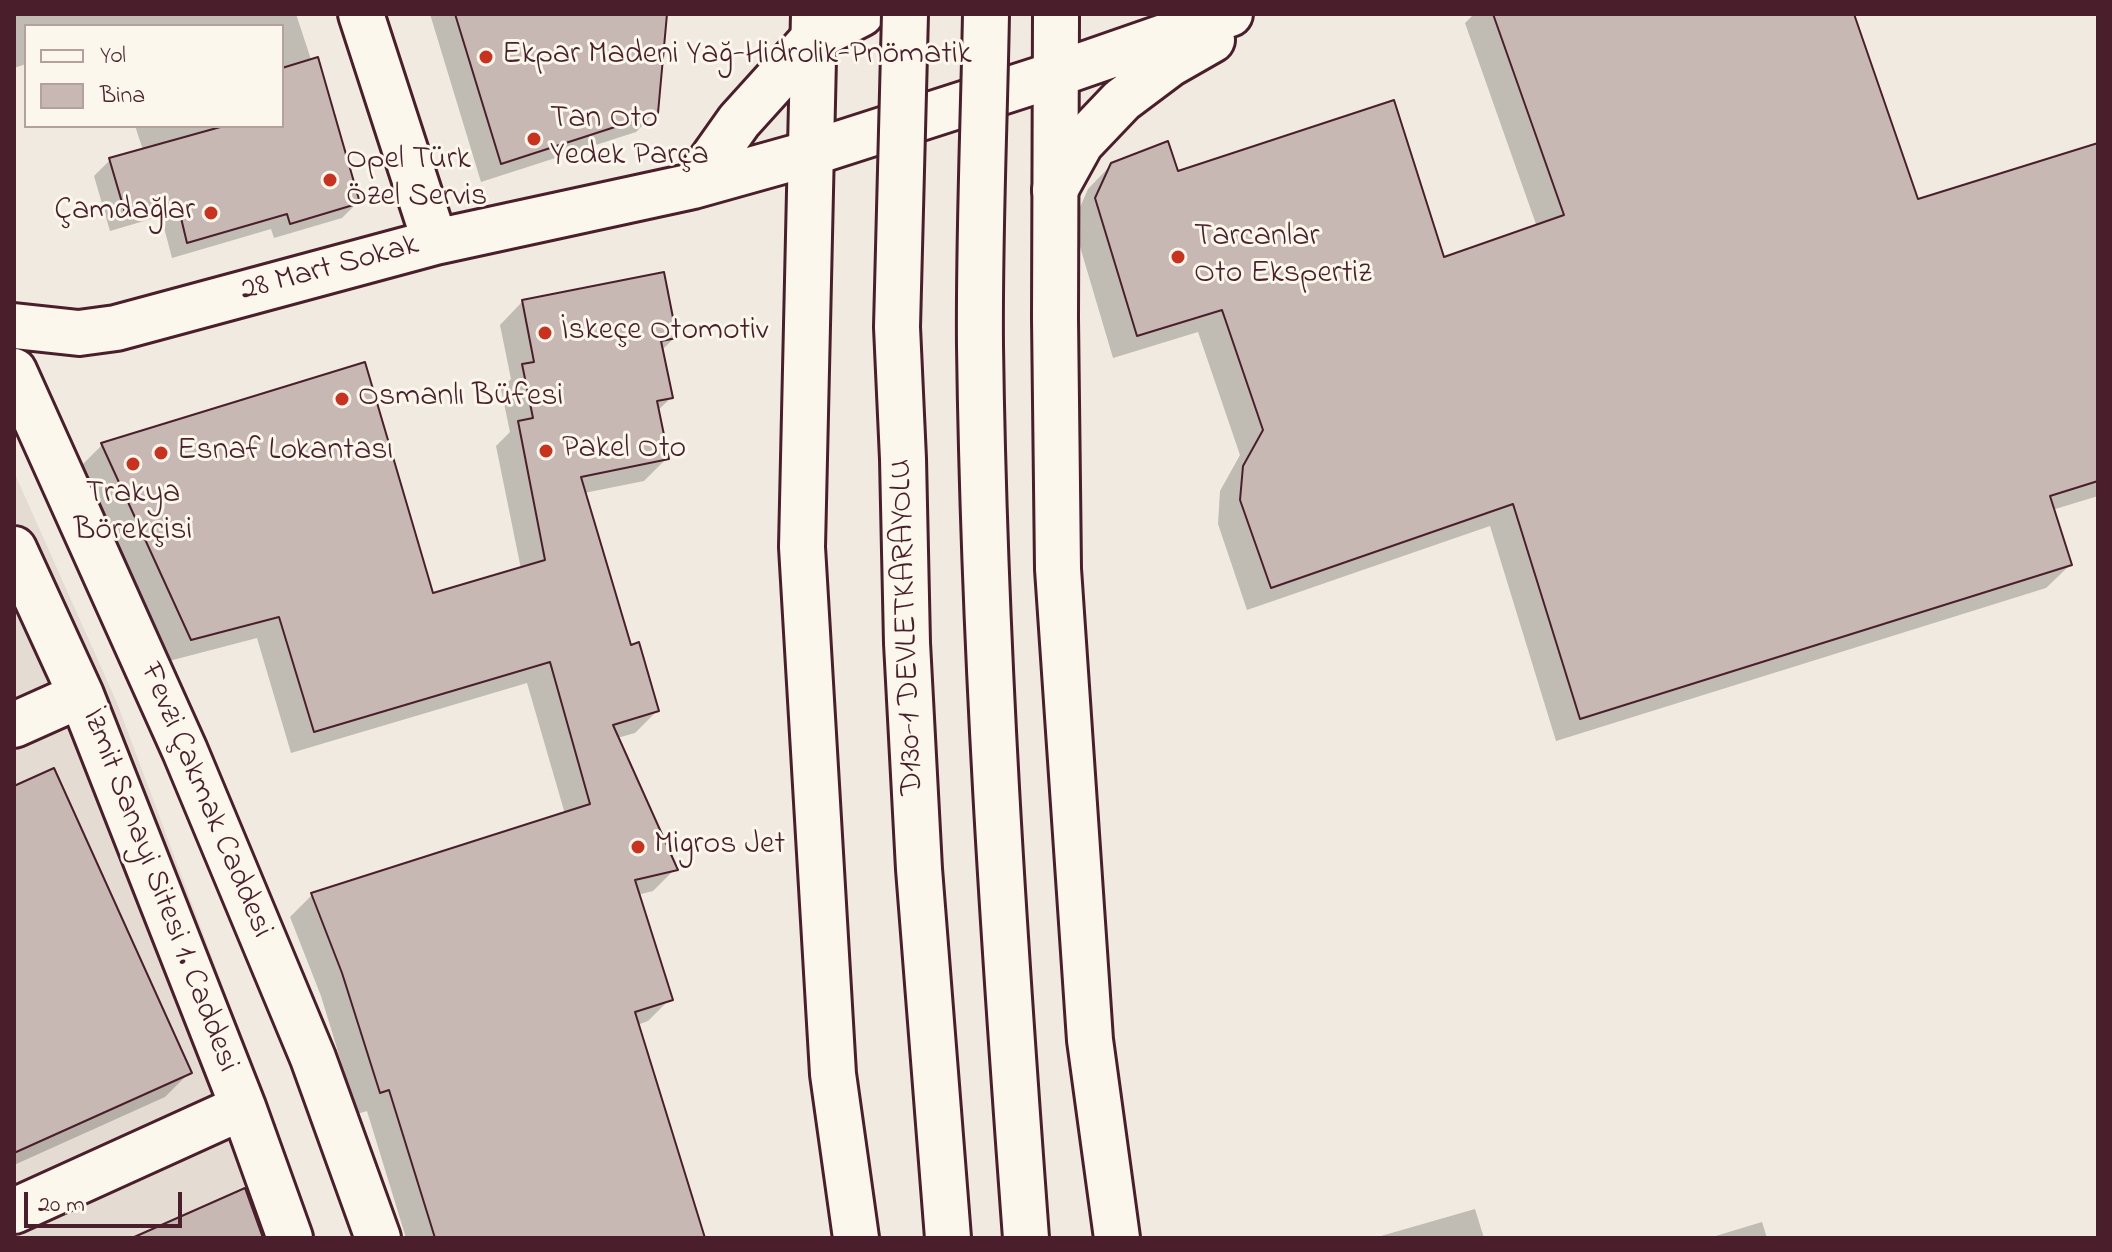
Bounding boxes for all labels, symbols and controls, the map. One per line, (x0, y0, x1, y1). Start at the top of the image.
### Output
legend (24, 24, 284, 128)
place label: Ekpar Madeni Yağ-Hidrolik-Pnömatik (502, 38, 972, 76)
text: Yol (100, 39, 126, 74)
marker: Ekpar Madeni Yağ-Hidrolik-Pnömatik (477, 48, 495, 66)
text: Bina (100, 79, 145, 114)
place label: Tan Oto Yedek Parça (550, 102, 709, 177)
marker: Tan Oto Yedek Parça (525, 130, 543, 148)
place label: Opel Türk Özel Servis (346, 143, 487, 218)
marker: Opel Türk Özel Servis (321, 171, 339, 189)
place label: Çamdağlar (54, 194, 195, 232)
marker: Çamdağlar (202, 204, 220, 222)
place label: Tarcanlar Oto Ekspertiz (1194, 220, 1372, 295)
street label: 28 Mart Sokak (237, 228, 423, 312)
marker: Tarcanlar Oto Ekspertiz (1169, 248, 1187, 266)
place label: İskeçe Otomotiv (561, 314, 768, 352)
marker: İskeçe Otomotiv (536, 324, 554, 342)
place label: Osmanlı Büfesi (358, 380, 563, 418)
marker: Osmanlı Büfesi (333, 390, 351, 408)
place label: Pakel Oto (562, 432, 686, 470)
place label: Esnaf Lokantası (177, 434, 393, 472)
marker: Pakel Oto (537, 442, 555, 460)
marker: Esnaf Lokantası (152, 444, 170, 462)
marker: Trakya Börekçisi (124, 455, 142, 473)
street label: D130-1 DEVLETKARAYOLU (884, 458, 934, 796)
place label: Trakya Börekçisi (74, 477, 192, 552)
street label: Fevzi Çakmak Caddesi (129, 658, 279, 944)
street label: İzmit Sanayi Sitesi 1. Caddesi (71, 704, 245, 1078)
place label: Migros Jet (654, 828, 785, 866)
marker: Migros Jet (629, 838, 647, 856)
scale bar (28, 1176, 186, 1226)
text: 20 m (38, 1188, 85, 1223)

